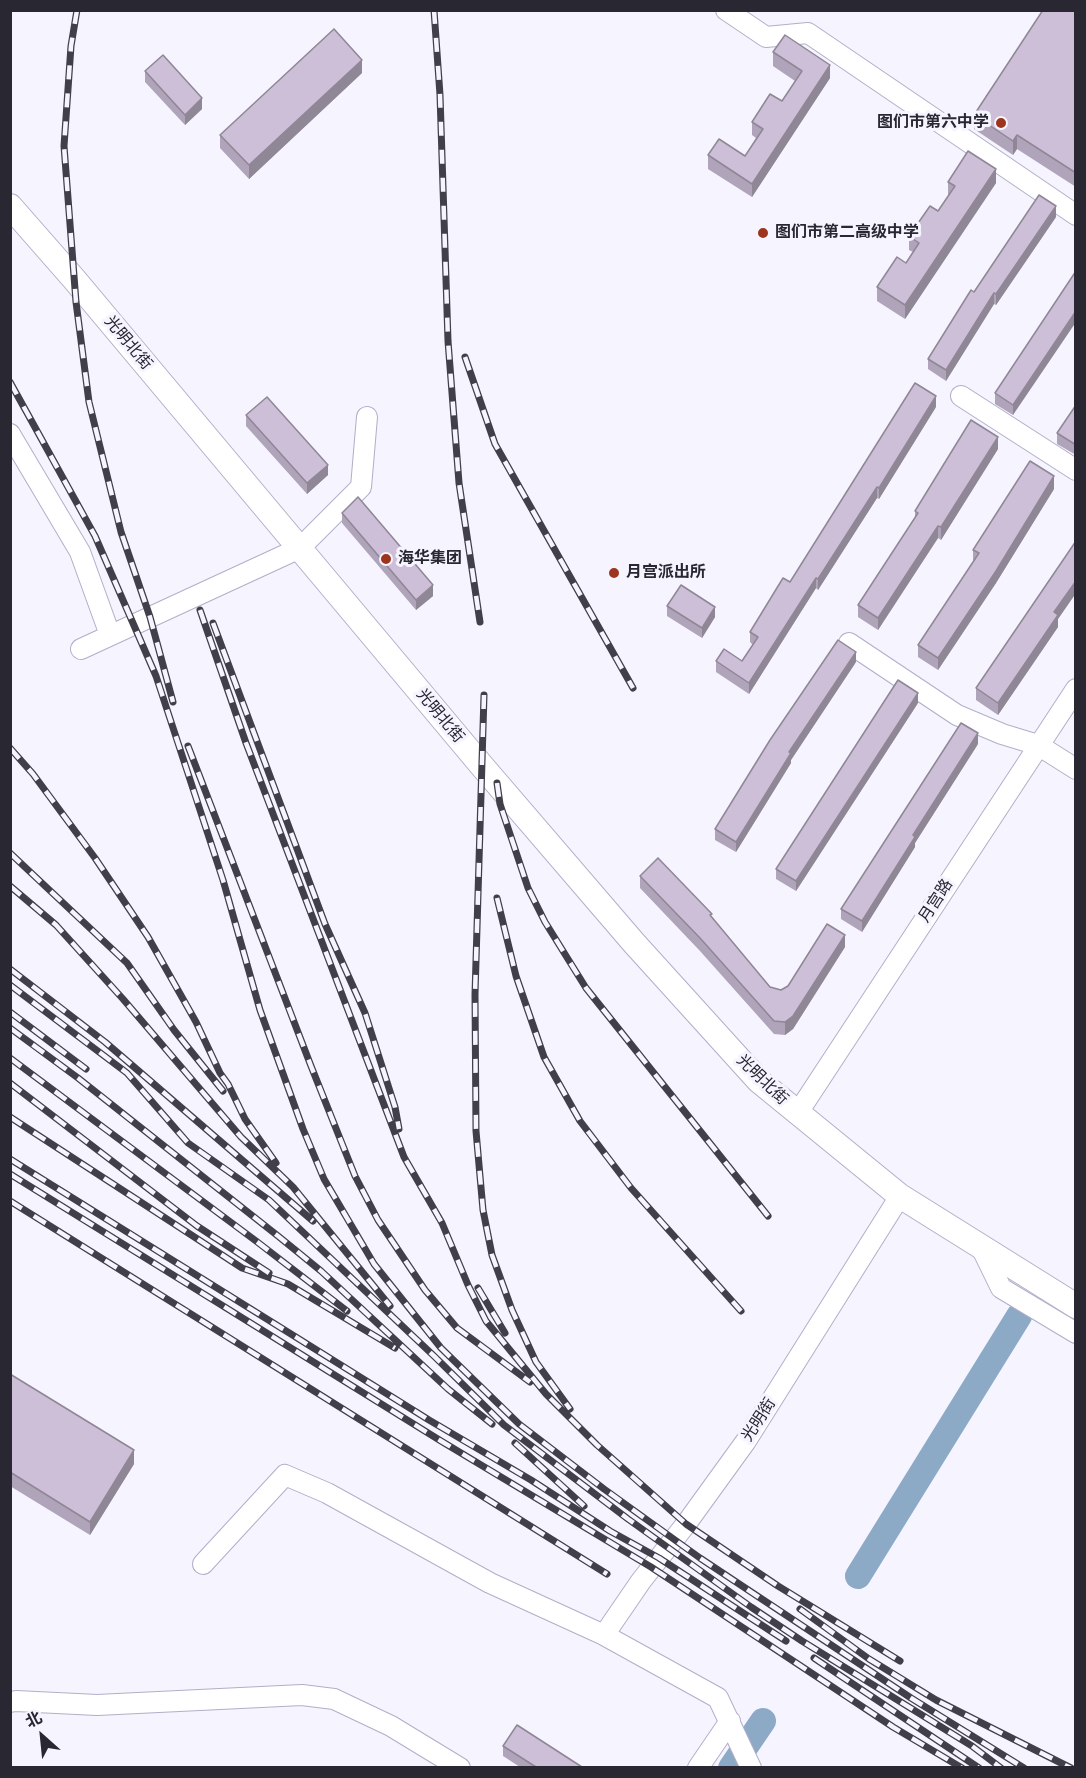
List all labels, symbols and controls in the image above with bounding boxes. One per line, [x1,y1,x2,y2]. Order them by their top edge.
place label: 图们市第六中学 [877,113,989,133]
marker: 图们市第六中学 [994,116,1008,130]
place label: 图们市第二高级中学 [775,223,919,243]
marker: 图们市第二高级中学 [756,226,770,240]
street label: 光明北街 [100,312,156,374]
place label: 海华集团 [398,549,462,569]
marker: 海华集团 [379,552,393,566]
place label: 月宫派出所 [626,563,706,583]
marker: 月宫派出所 [607,566,621,580]
street label: 光明北街 [412,685,468,747]
street label: 月宫路 [915,876,957,926]
street label: 光明北街 [732,1051,792,1109]
street label: 光明街 [738,1395,780,1445]
north arrow [12,1706,72,1766]
text: 北 [22,1707,45,1732]

